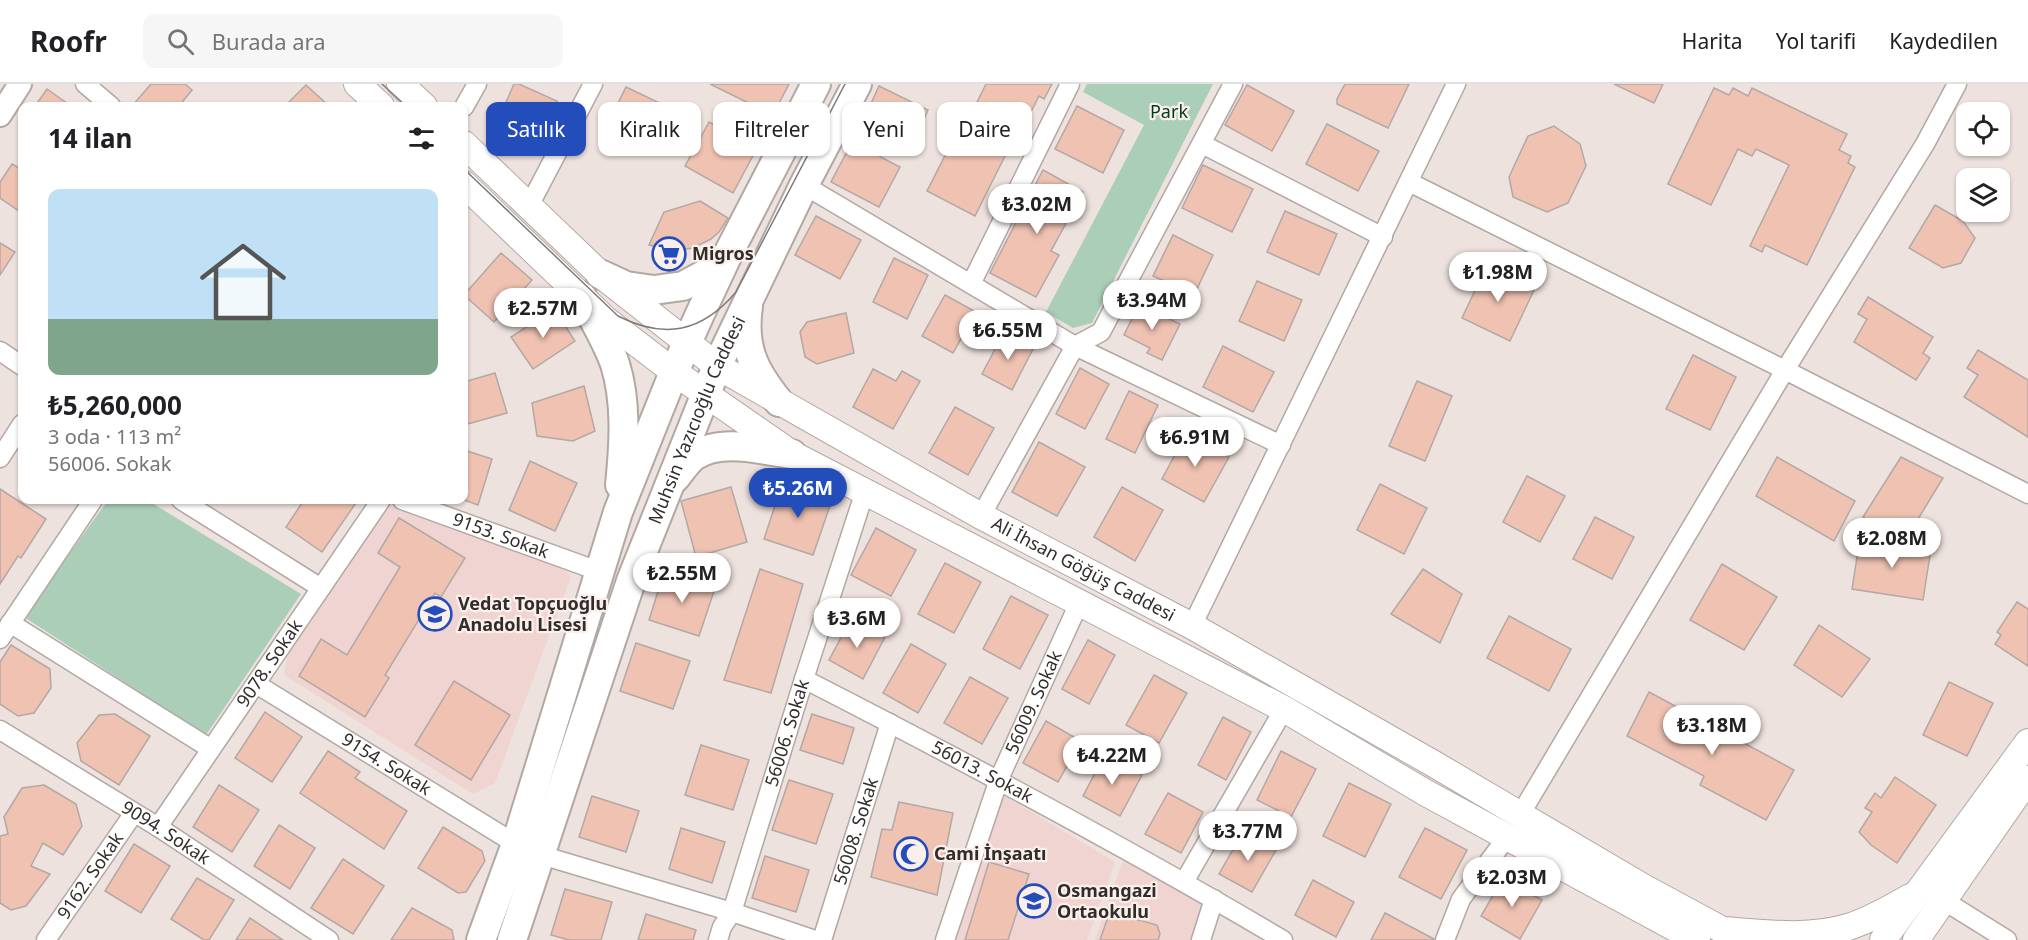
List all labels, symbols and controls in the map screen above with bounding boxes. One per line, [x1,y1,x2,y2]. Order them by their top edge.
search box [143,14,563,68]
text: Roofr [30,22,107,60]
icon: search [164,25,197,58]
text: Burada ara [212,26,326,56]
text: Harita [1682,27,1743,55]
text: Yol tarifi [1776,27,1856,55]
text: Kaydedilen [1889,27,1998,55]
park label: Park [1150,99,1188,123]
chip: Satılık [486,102,586,156]
chip: Kiralık [598,102,701,156]
chip: Filtreler [713,102,830,156]
chip: Yeni [842,102,925,156]
chip: Daire [937,102,1032,156]
map controls [1956,102,2010,222]
button: locate [1956,102,2010,156]
text: 14 ilan [48,120,133,156]
icon: filters [405,122,438,155]
button: layers [1956,168,2010,222]
pin: ₺3.02M [988,184,1086,235]
text: ₺3.02M [1002,190,1072,217]
icon: home [189,228,297,336]
supermarket icon: Migros [651,236,687,272]
place label: Migros [692,241,754,265]
pin: ₺1.98M [1449,252,1547,303]
text: ₺1.98M [1463,258,1533,285]
pin: ₺3.94M [1103,280,1201,331]
text: ₺3.94M [1117,286,1187,313]
pin: ₺2.57M [494,288,592,339]
text: ₺2.57M [508,294,578,321]
pin: ₺6.55M [959,310,1057,361]
street label: Muhsin Yazıcıoğlu Caddesi [642,312,750,527]
text: ₺6.55M [973,316,1043,343]
text: ₺5,260,000 [48,387,182,423]
pin: ₺6.91M [1146,417,1244,468]
text: 3 oda · 113 m² [48,423,181,450]
text: ₺6.91M [1160,423,1230,450]
text: 56006. Sokak [48,450,171,477]
pin: ₺5.26M [749,468,847,519]
text: ₺5.26M [763,474,833,501]
street label: 9153. Sokak [450,506,553,563]
street label: Ali İhsan Göğüş Caddesi [988,511,1180,626]
pin: ₺2.08M [1843,518,1941,569]
text: ₺2.08M [1857,524,1927,551]
pin: ₺2.55M [633,553,731,604]
text: ₺2.55M [647,559,717,586]
place label: Vedat Topçuoğlu Anadolu Lisesi [458,591,607,636]
school or university icon: Vedat Topçuoğlu Anadolu Lisesi [417,596,453,632]
pin: ₺3.6M [815,598,899,649]
text: ₺3.6M [828,604,886,631]
street label: 9078. Sokak [230,614,307,711]
street label: 56009. Sokak [999,646,1067,758]
street label: 56006. Sokak [758,676,814,789]
pin: ₺3.18M [1663,705,1761,756]
text: ₺3.18M [1677,711,1747,738]
street label: 9154. Sokak [338,727,436,800]
street label: 56013. Sokak [928,734,1038,808]
pin: ₺4.22M [1063,735,1161,786]
text: ₺4.22M [1077,741,1147,768]
street label: 56008. Sokak [827,774,883,888]
street label: 9094. Sokak [117,795,216,869]
pin: ₺3.77M [1199,811,1297,862]
text: ₺3.77M [1213,817,1283,844]
street label: 9162. Sokak [51,827,128,924]
mosque icon: Cami İnşaatı [893,836,929,872]
place label: Cami İnşaatı [934,841,1046,865]
pin: ₺2.03M [1463,857,1561,908]
text: ₺2.03M [1477,863,1547,890]
place label: Osmangazi Ortaokulu [1057,878,1157,923]
school or university icon: Osmangazi Ortaokulu [1016,883,1052,919]

